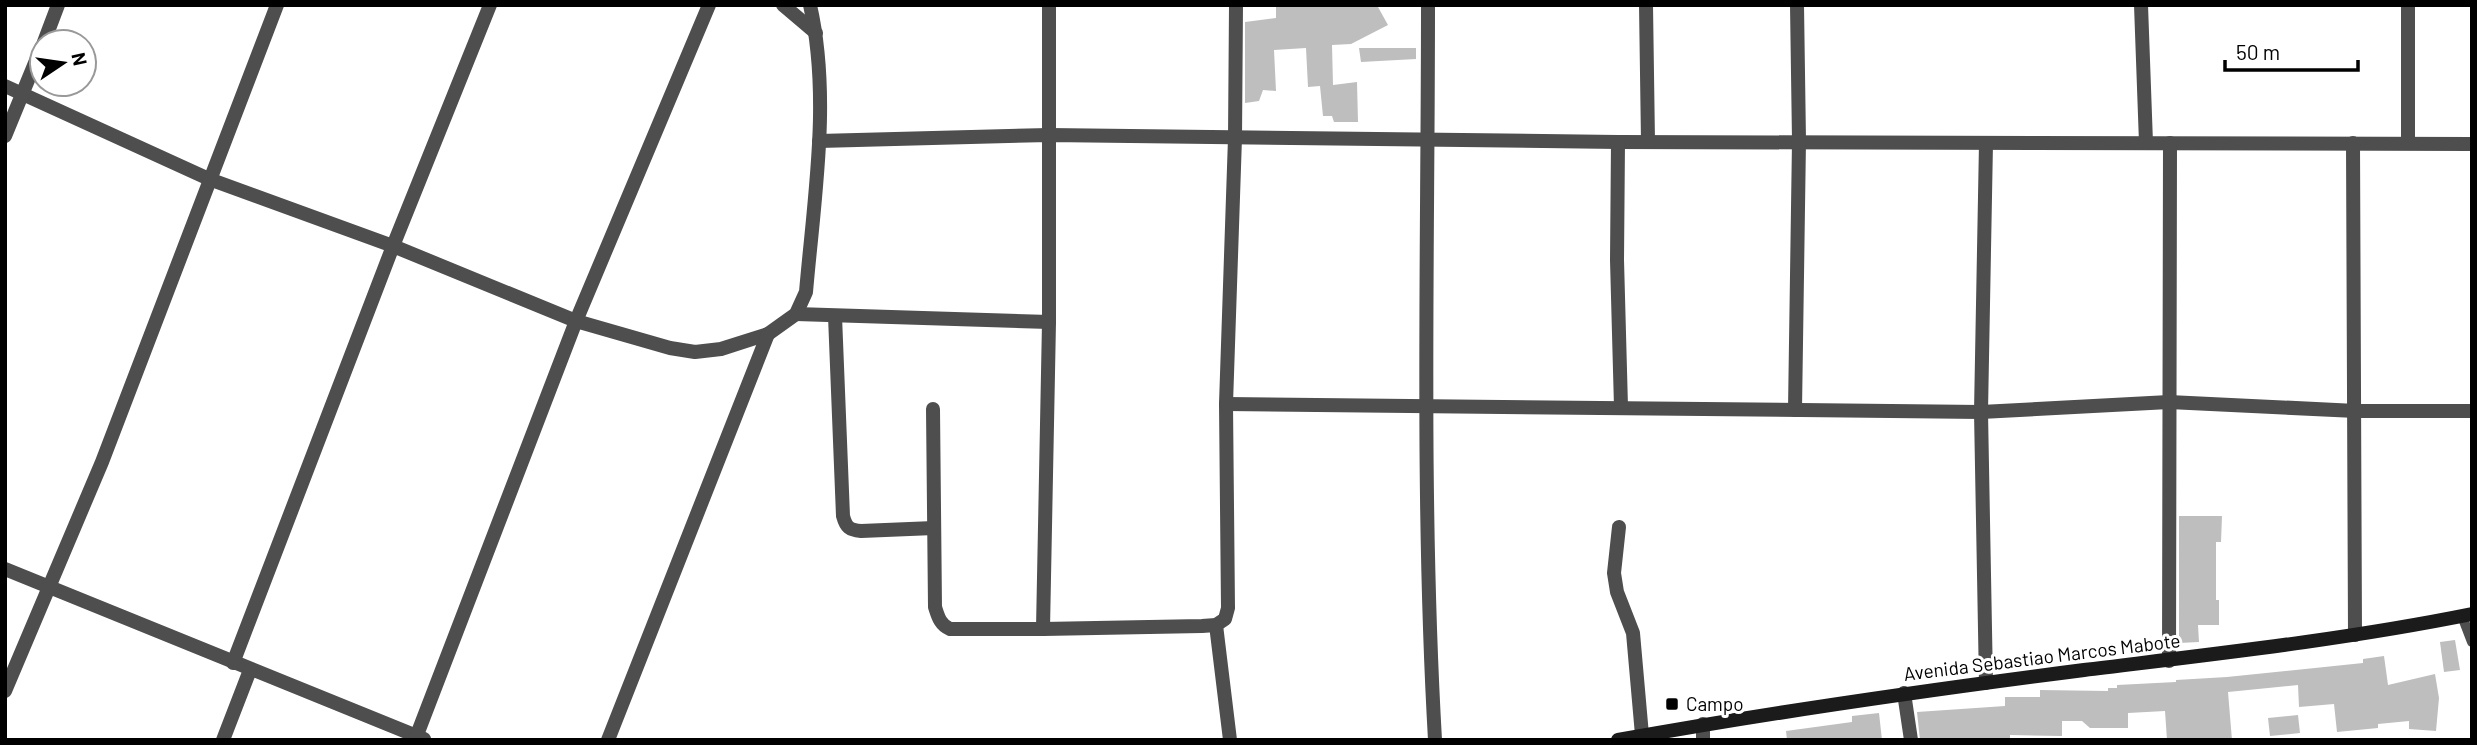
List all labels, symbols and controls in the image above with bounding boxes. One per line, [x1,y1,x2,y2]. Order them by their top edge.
north arrow [28,28,98,98]
scale bar [2225,28,2358,72]
text: 50 m [2236,39,2280,64]
text: N [67,50,93,68]
street label: Avenida Sebastiao Marcos Mabote [1902,628,2182,685]
place label: Campo [1686,692,1744,715]
marker: Campo [1664,696,1680,712]

